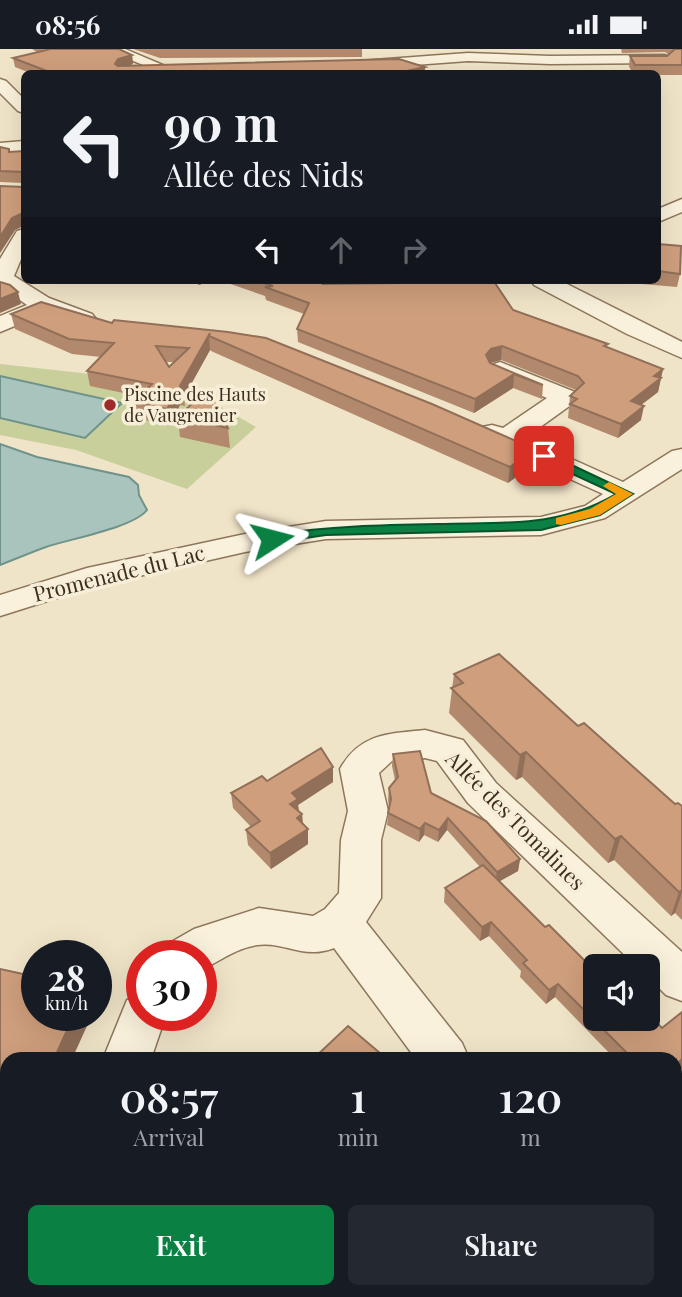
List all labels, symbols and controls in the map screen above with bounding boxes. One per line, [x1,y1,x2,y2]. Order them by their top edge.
text: 08:56 [35,7,100,42]
text: 90 m [164,89,278,154]
icon: left [49,98,140,189]
text: Allée des Nids [164,152,364,195]
icon: left [249,231,287,269]
icon: ahead [322,231,360,269]
icon: right [395,231,433,269]
place label: Piscine des Hauts de Vaugrenier [124,382,266,427]
marker: Piscine des Hauts de Vaugrenier [102,397,118,413]
pin [514,426,574,486]
icon: arrive [525,437,563,475]
position arrow [235,502,309,576]
street label: Promenade du Lac [30,537,207,607]
street label: Allée des Tomalines [440,743,592,895]
speed limit sign: 30 [126,940,217,1031]
text: 28 [48,953,85,1000]
map controls [583,954,660,1031]
button: sound [583,954,660,1031]
text: km/h [45,991,88,1015]
text: 08:57 [120,1068,218,1124]
text: 1 [350,1068,366,1124]
text: 120 [498,1068,562,1124]
text: Arrival [134,1121,204,1152]
text: min [338,1121,379,1152]
text: m [520,1121,541,1152]
button: Exit [28,1205,334,1285]
button: Share [348,1205,654,1285]

